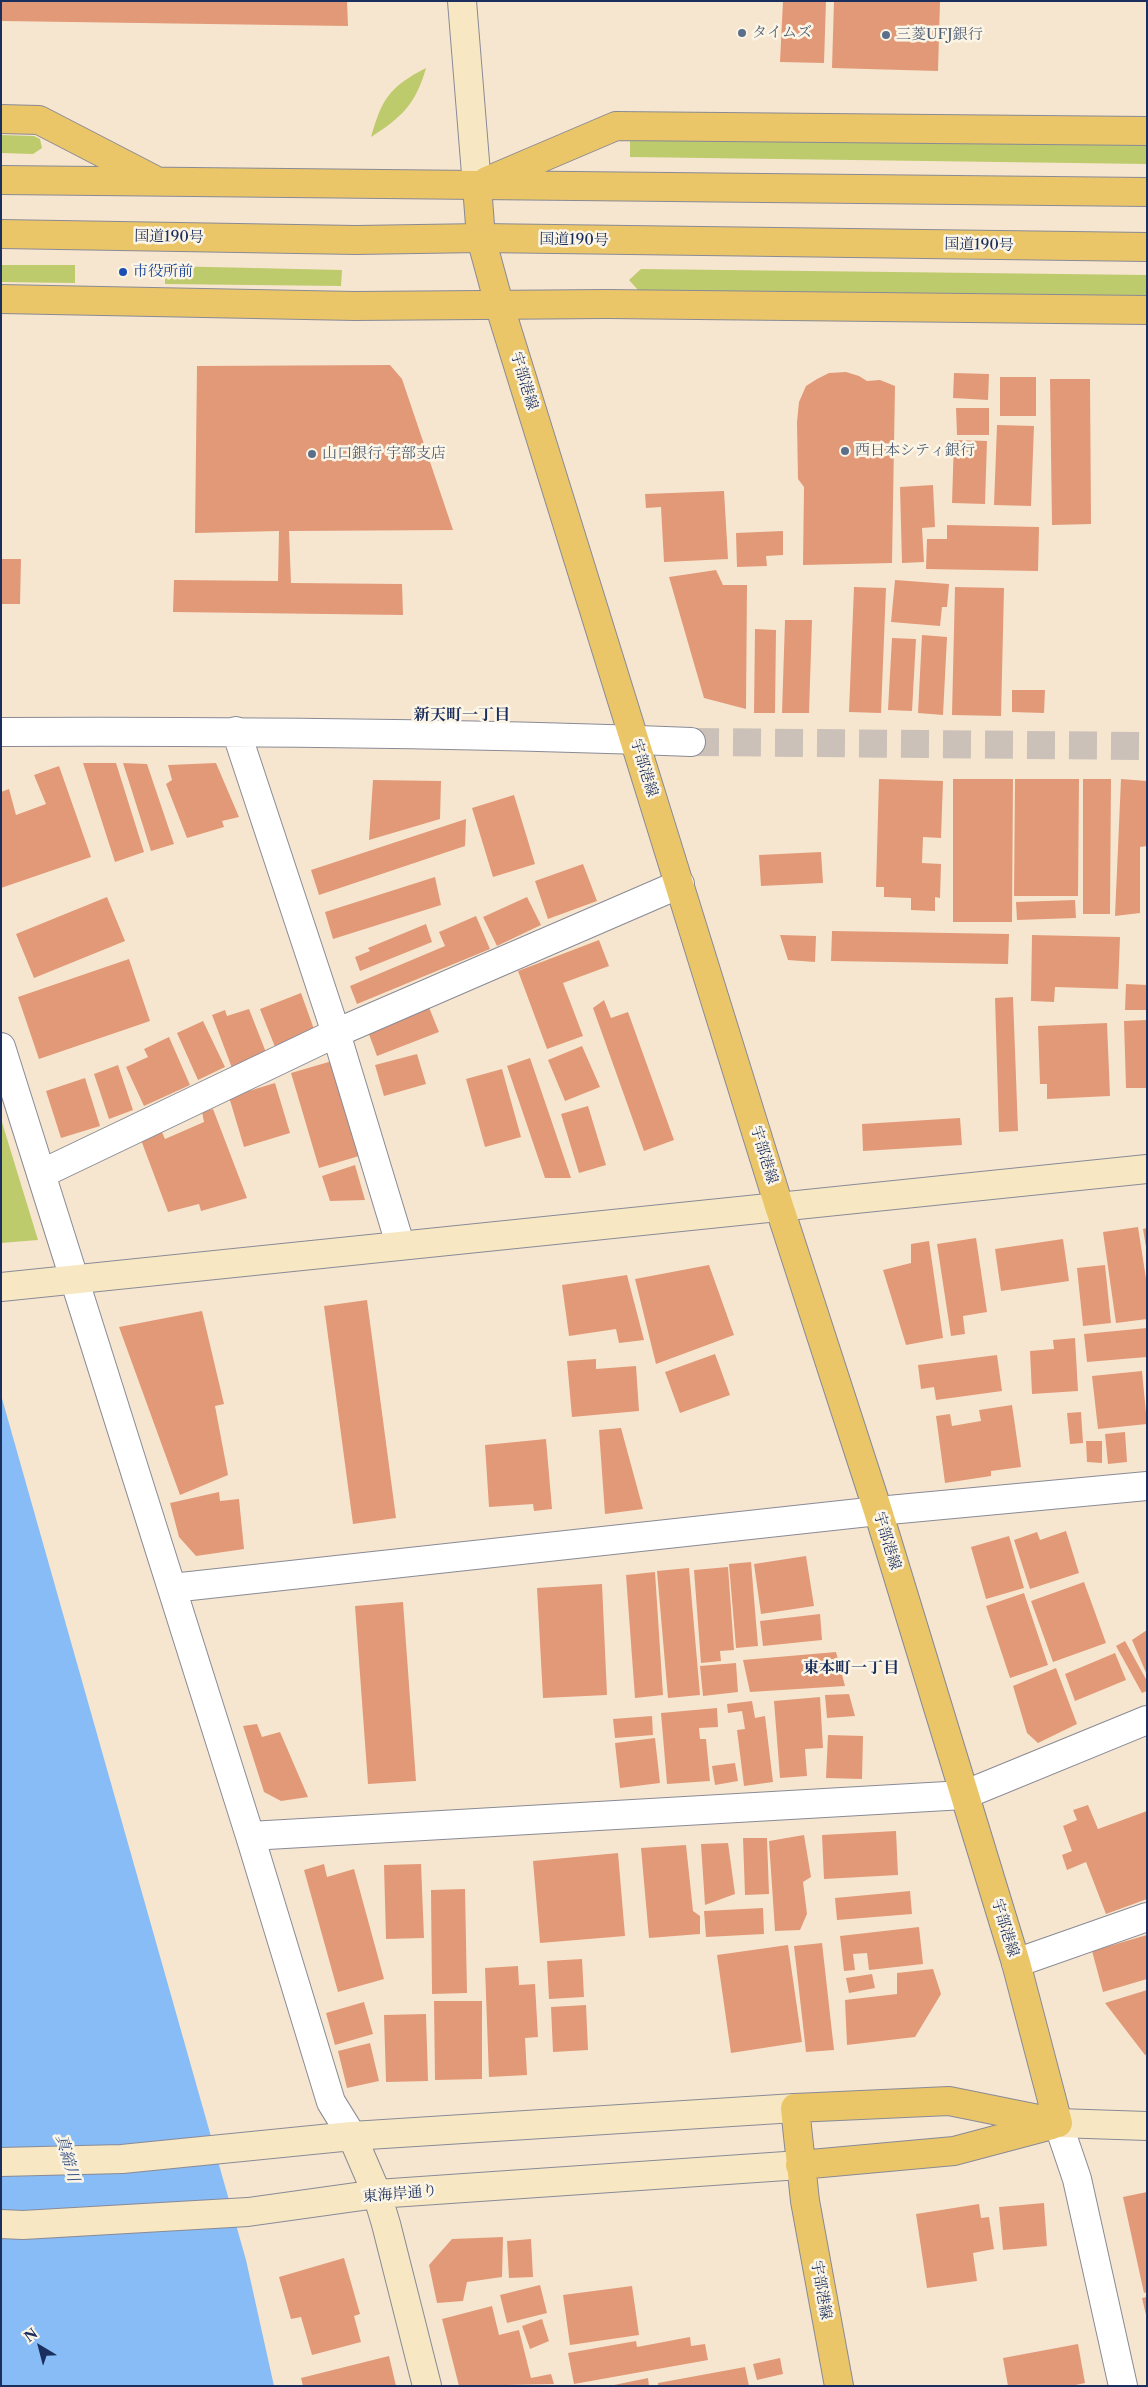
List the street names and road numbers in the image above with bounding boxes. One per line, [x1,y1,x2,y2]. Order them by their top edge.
street label: 国道190号 [134,227,204,247]
street label: 国道190号 [539,230,609,250]
street label: 国道190号 [944,235,1014,255]
street label: 宇部港線 [507,350,541,412]
street label: 宇部港線 [627,737,661,799]
street label: 宇部港線 [747,1124,781,1186]
street label: 宇部港線 [870,1510,904,1572]
street label: 宇部港線 [988,1897,1022,1959]
street label: 東海岸通り [362,2182,438,2206]
street label: 宇部港線 [807,2259,835,2321]

